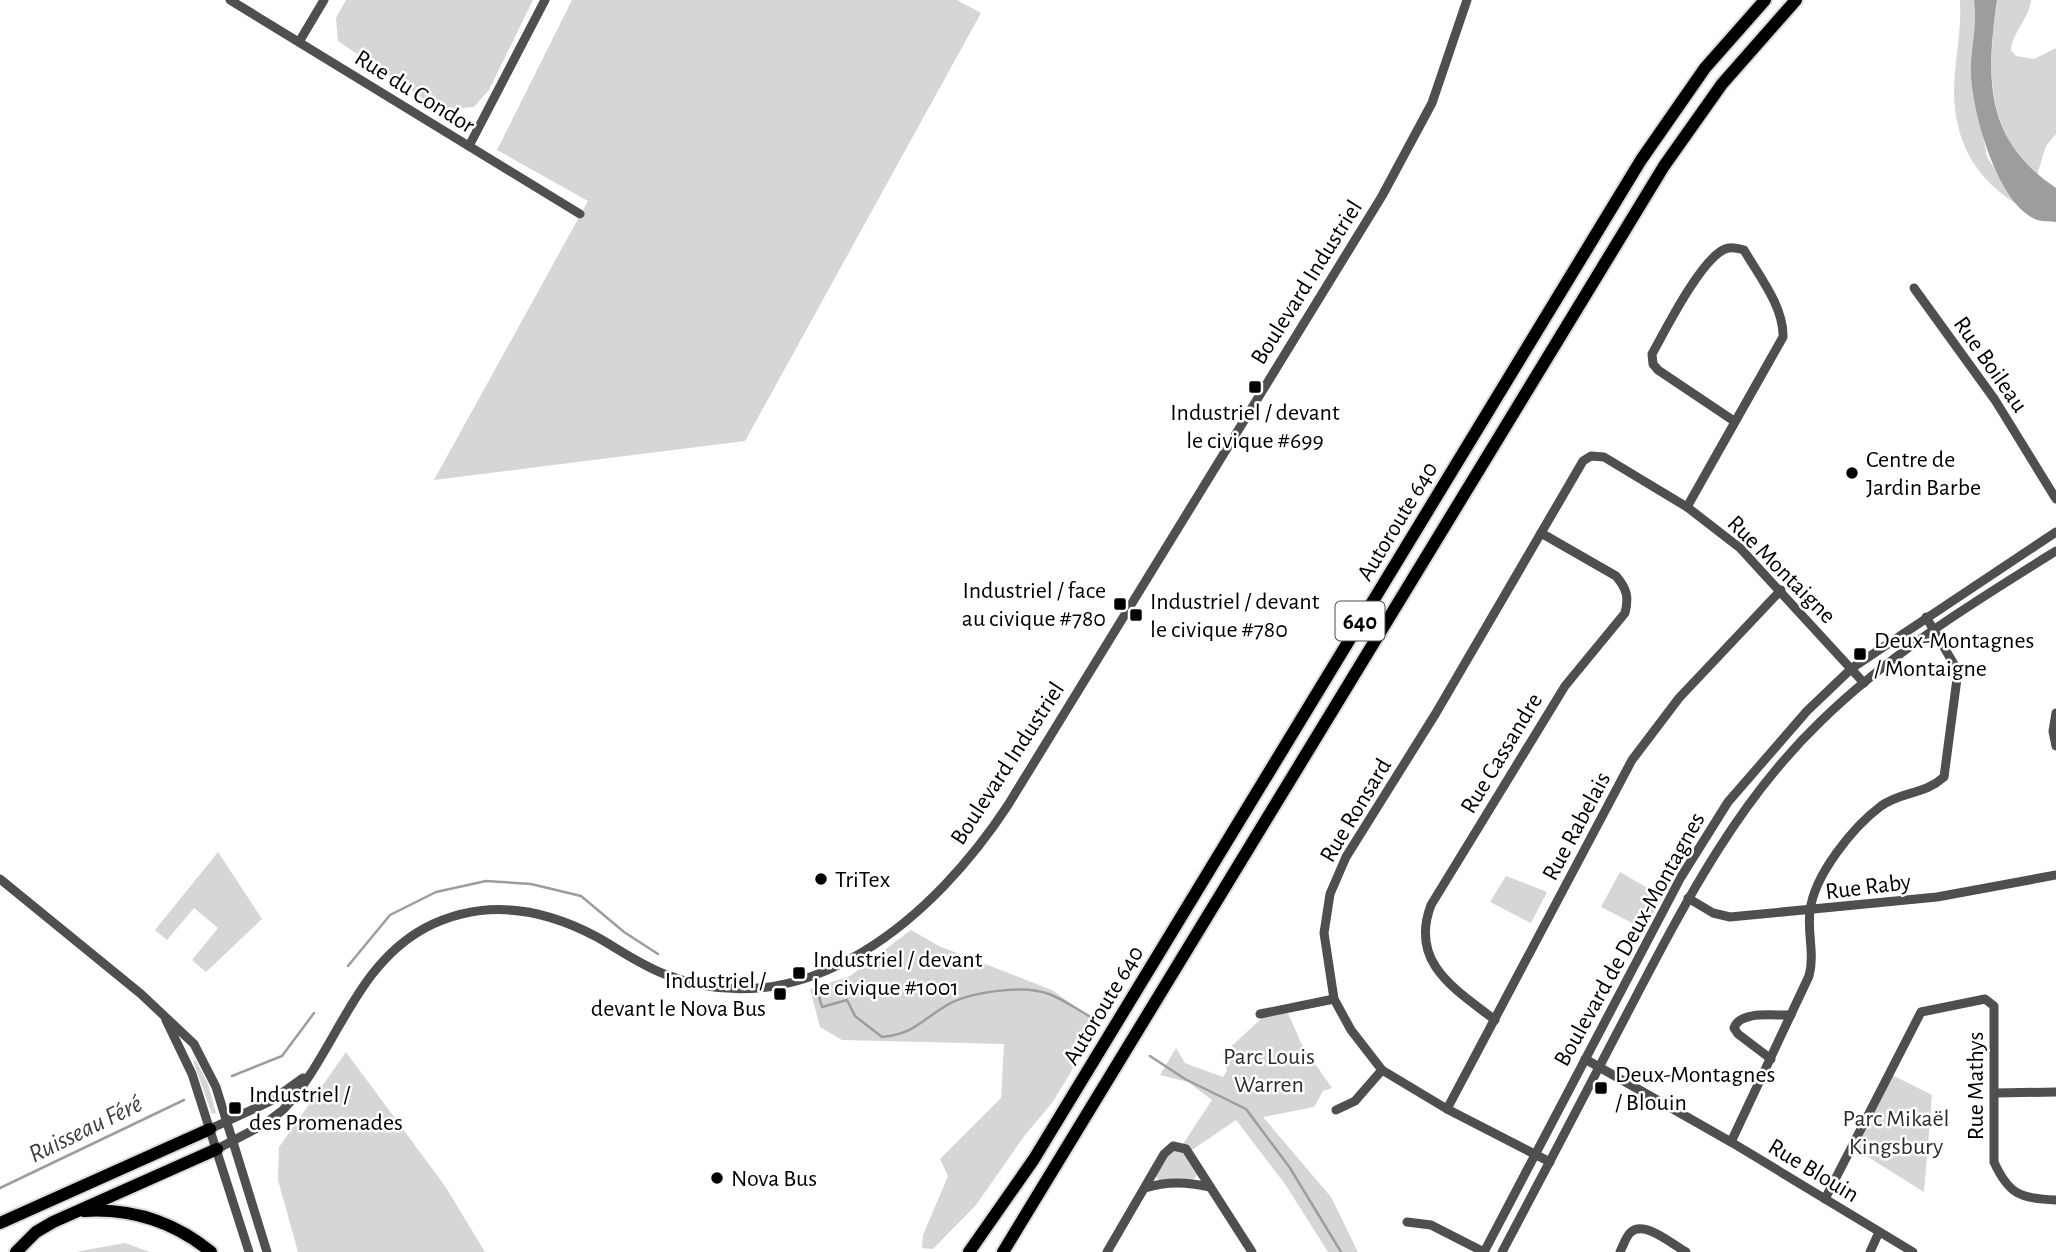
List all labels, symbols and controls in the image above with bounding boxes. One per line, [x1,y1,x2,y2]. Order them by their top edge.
street label: Rue du Condor [350,46,479,138]
street label: Boulevard Industriel [1247,196,1367,369]
street label: Rue Boileau [1949,312,2032,417]
marker: Industriel / devant le civique #699 [1247,379,1263,395]
place label: Industriel / devant le civique #699 [1170,401,1340,453]
place label: Centre de Jardin Barbe [1866,448,1981,500]
street label: Autoroute 640 [1353,458,1443,585]
marker: Centre de Jardin Barbe [1844,465,1860,481]
street label: Rue Montaigne [1723,511,1840,628]
place label: Industriel / face au civique #780 [962,579,1106,631]
place label: Industriel / devant le civique #780 [1150,590,1320,642]
marker: Industriel / face au civique #780 [1112,596,1128,612]
road number: 640 [1336,601,1384,640]
marker: Industriel / devant le civique #780 [1128,607,1144,623]
place label: Deux-Montagnes / Montaigne [1874,629,2034,681]
marker: Deux-Montagnes / Montaigne [1852,646,1868,662]
street label: Boulevard Industriel [946,678,1069,849]
street label: Rue Cassandre [1457,689,1547,818]
street label: Rue Ronsard [1316,754,1396,867]
street label: Rue Rabelais [1538,768,1615,885]
street label: Boulevard de Deux-Montagnes [1550,809,1710,1070]
place label: TriTex [835,868,891,892]
street label: Rue Raby [1824,870,1912,904]
marker: TriTex [813,871,829,887]
street label: Autoroute 640 [1059,942,1149,1069]
place label: Industriel / devant le civique #1001 [813,948,983,1000]
marker: Industriel / devant le civique #1001 [791,965,807,981]
place label: Industriel / devant le Nova Bus [591,969,766,1021]
marker: Industriel / devant le Nova Bus [772,986,788,1002]
street label: Rue Mathys [1964,1032,1988,1140]
park label: Parc Louis Warren [1223,1045,1315,1097]
place label: Deux-Montagnes / Blouin [1615,1063,1775,1115]
marker: Deux-Montagnes / Blouin [1593,1080,1609,1096]
place label: Industriel / des Promenades [249,1083,403,1135]
water label: Ruisseau Féré [25,1090,147,1168]
marker: Industriel / des Promenades [227,1100,243,1116]
park label: Parc Mikaël Kingsbury [1843,1107,1949,1159]
street label: Rue Blouin [1764,1135,1863,1207]
place label: Nova Bus [731,1167,817,1191]
marker: Nova Bus [709,1170,725,1186]

